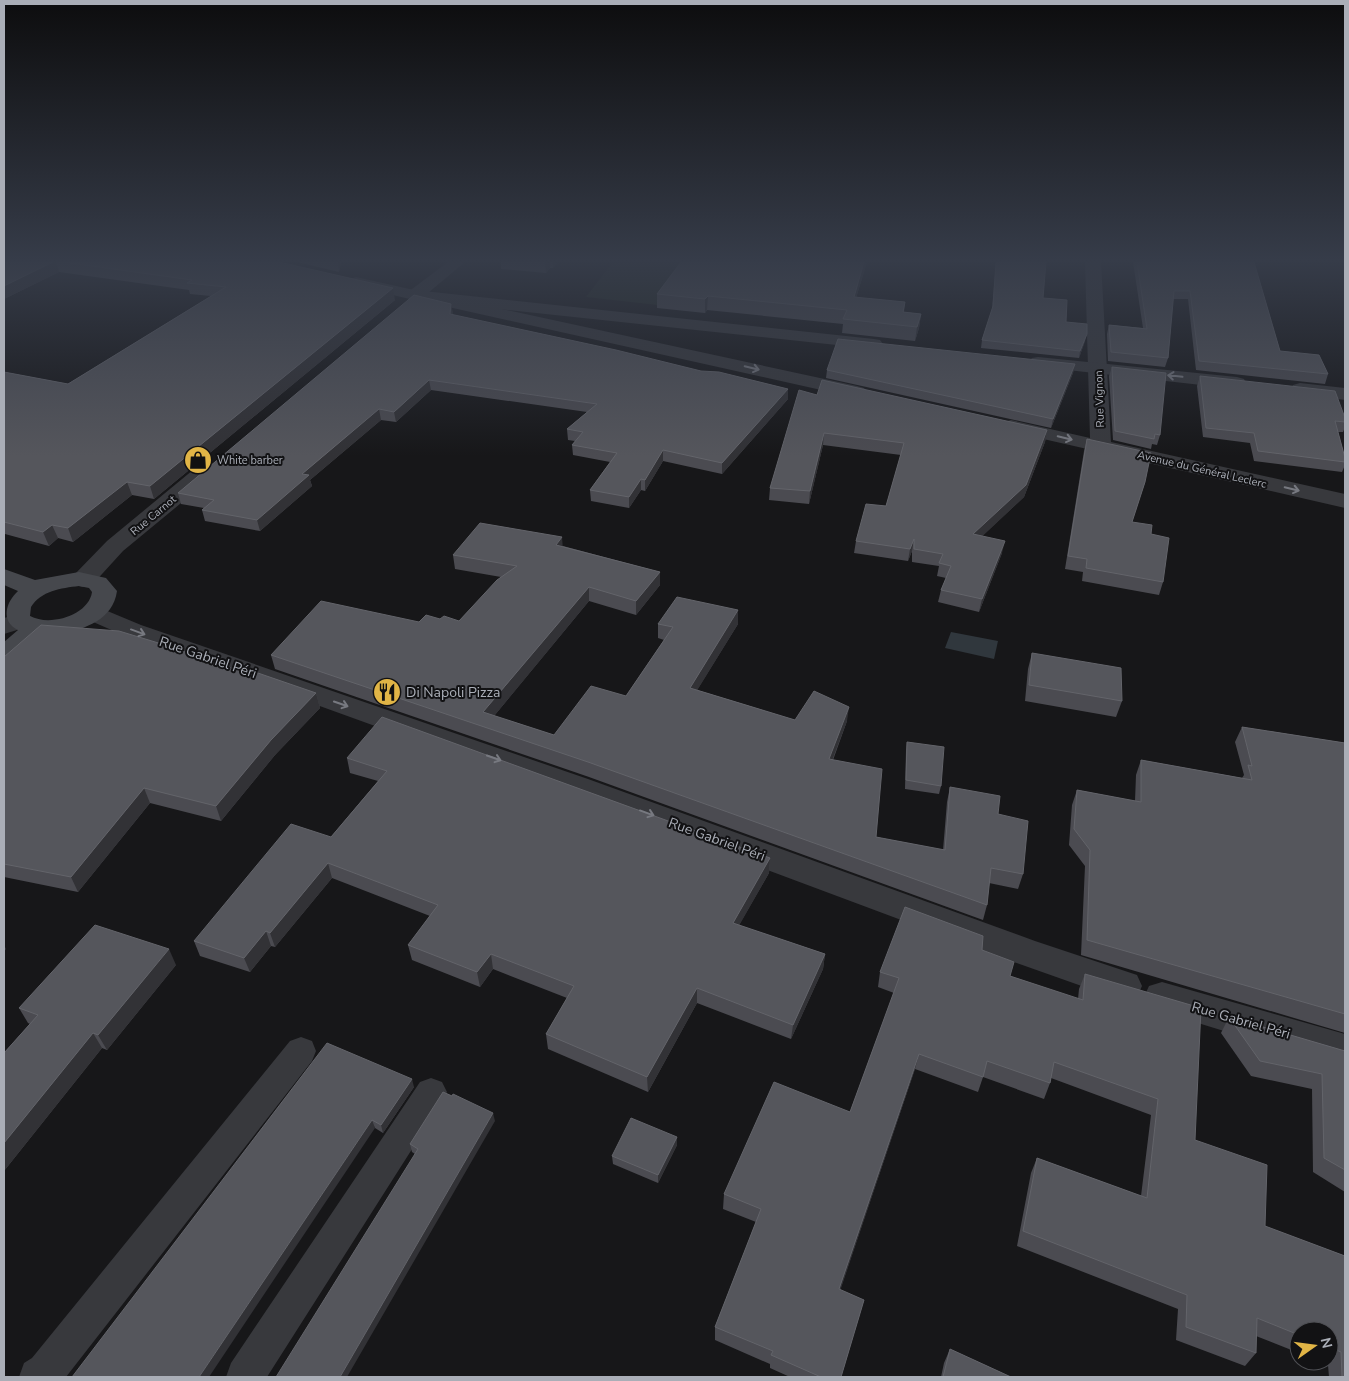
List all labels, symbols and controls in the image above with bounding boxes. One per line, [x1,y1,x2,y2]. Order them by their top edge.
one-way arrow [744,364,760,373]
street label: Rue Vignon [1091,370,1108,428]
one-way arrow [1167,371,1183,381]
one-way arrow [1056,434,1072,443]
shop icon: White barber [183,445,213,475]
street label: Avenue du Général Leclerc [1136,447,1268,492]
place label: White barber [217,453,283,468]
one-way arrow [1283,485,1299,494]
street label: Rue Carnot [127,492,179,539]
one-way arrow [130,628,145,637]
street label: Rue Gabriel Péri [157,632,259,683]
restaurant icon: Di Napoli Pizza [372,677,402,707]
place label: Di Napoli Pizza [406,683,500,702]
one-way arrow [332,700,348,709]
one-way arrow [486,754,501,763]
one-way arrow [639,809,654,818]
street label: Rue Gabriel Péri [666,813,768,866]
street label: Rue Gabriel Péri [1189,997,1292,1044]
north arrow [1289,1321,1339,1371]
text: N [1316,1336,1337,1350]

